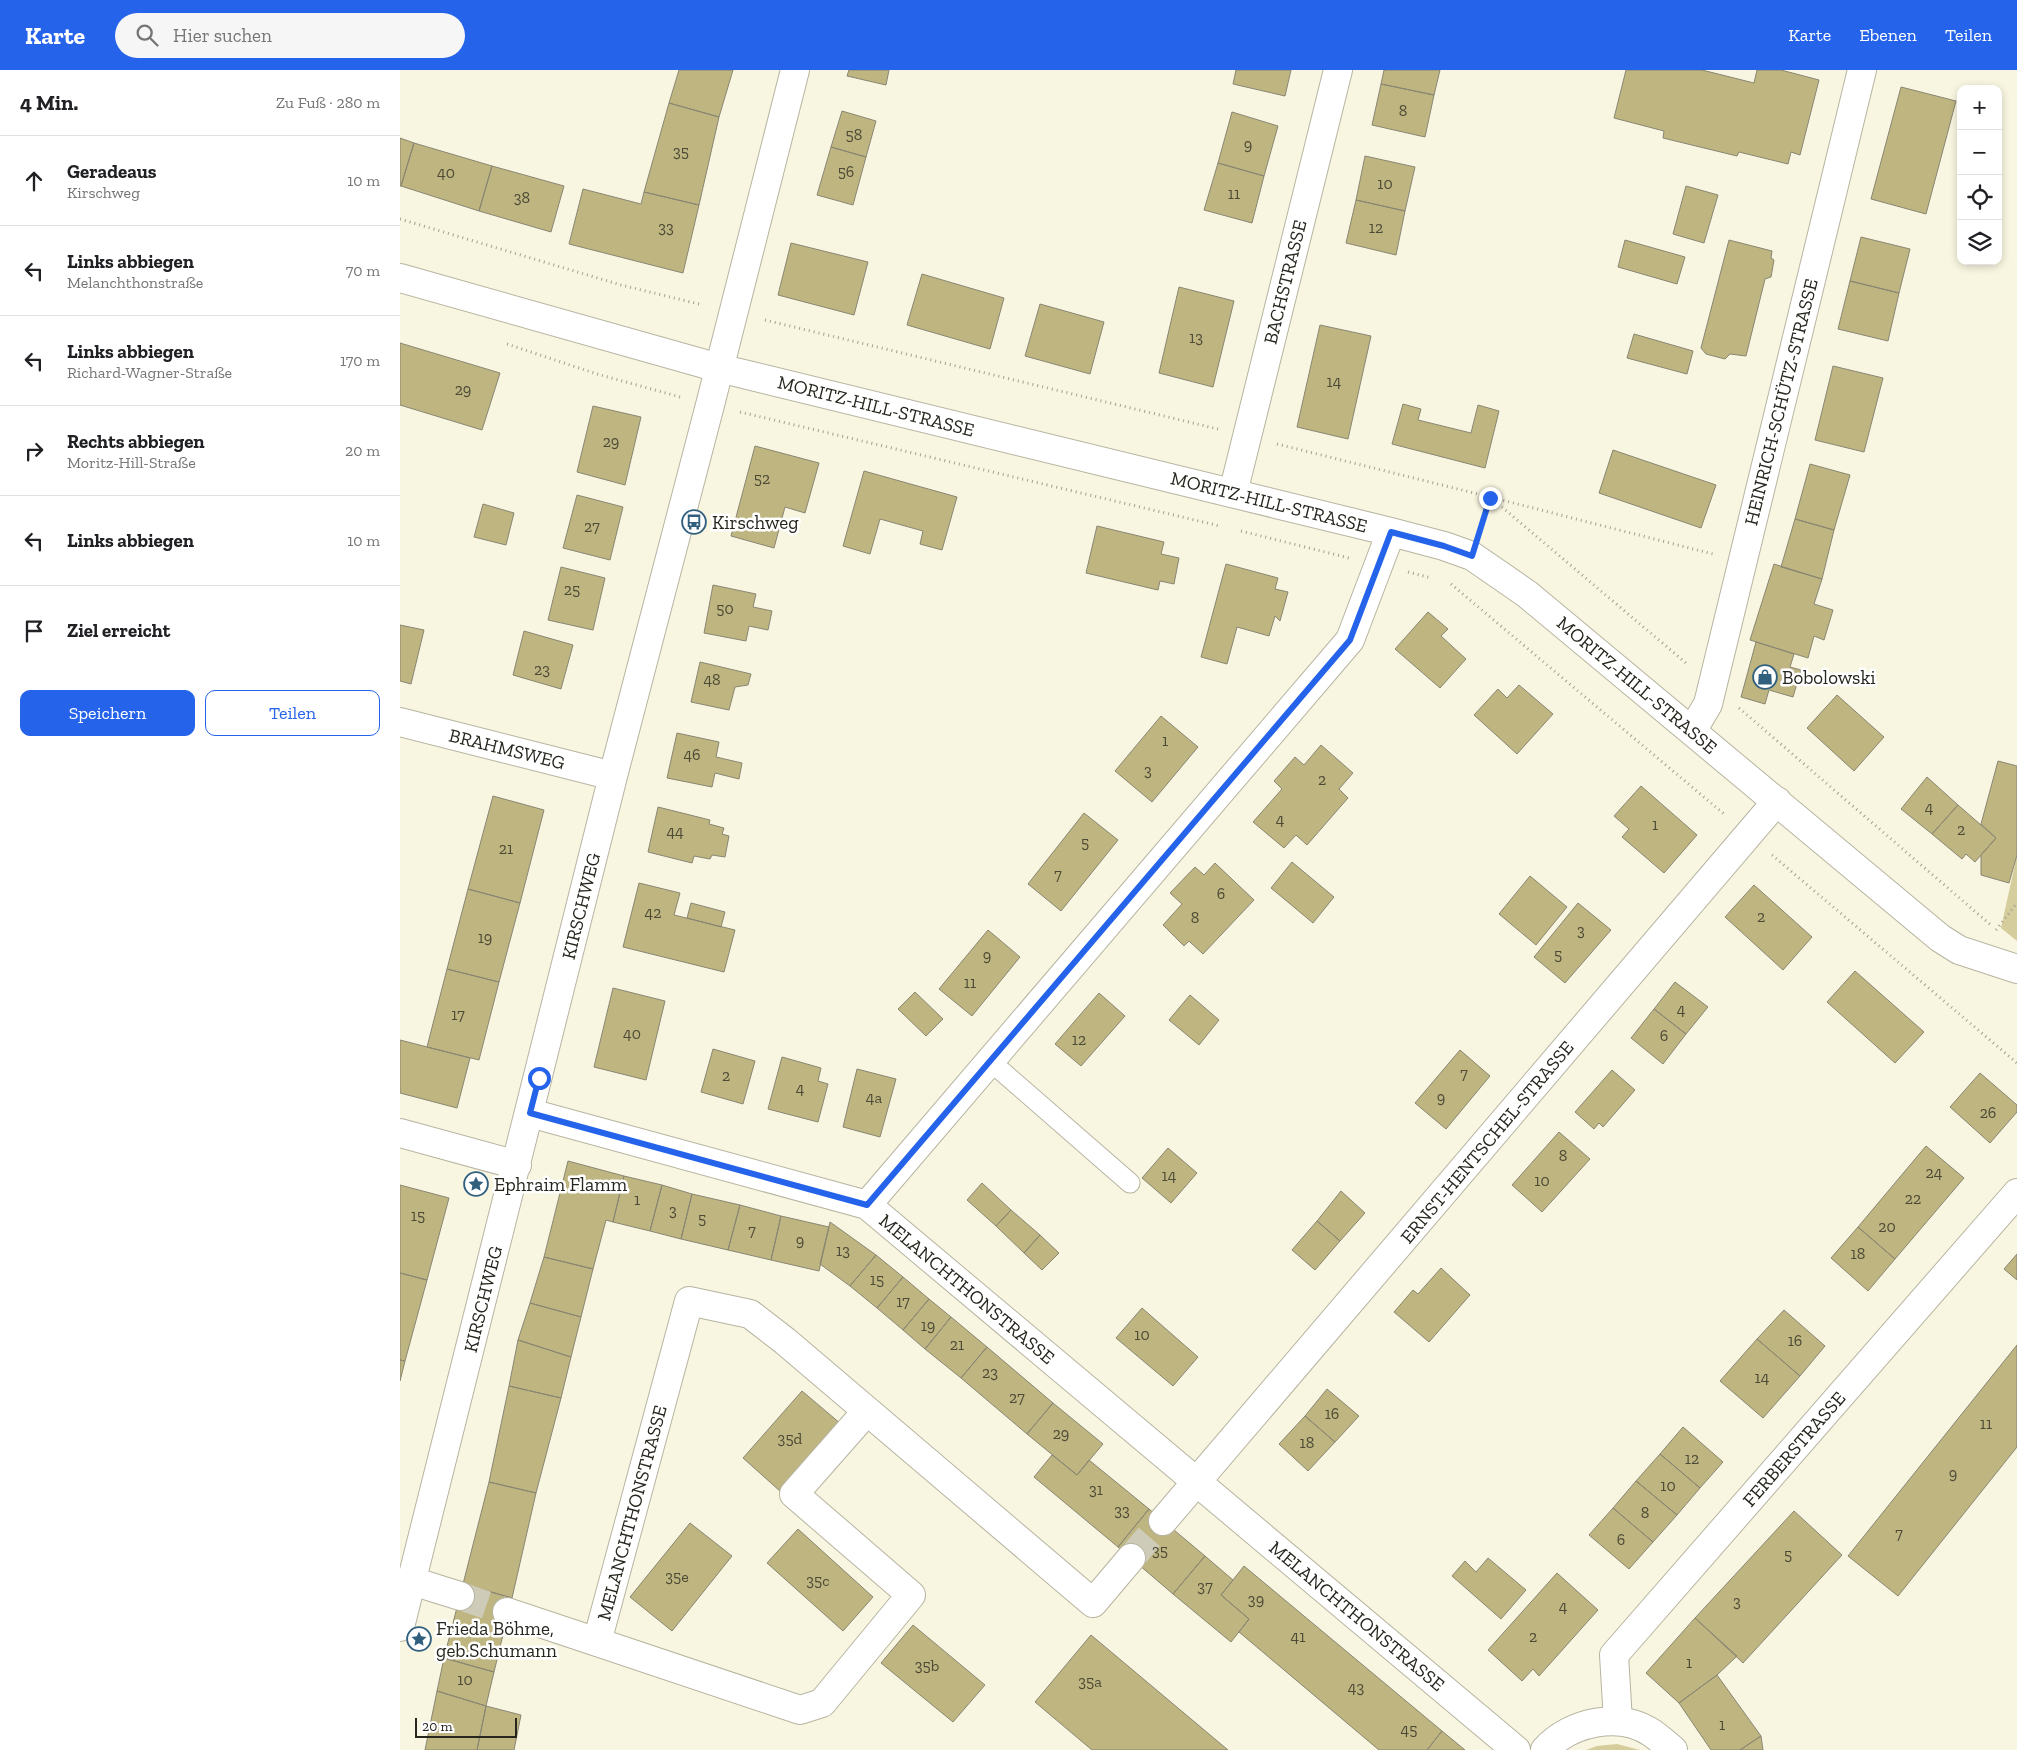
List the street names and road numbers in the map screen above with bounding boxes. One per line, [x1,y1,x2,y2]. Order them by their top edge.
street label: BACHSTRASSE [1258,218,1312,346]
street label: HEINRICH-SCHÜTZ-STRASSE [1739,276,1823,528]
street label: MORITZ-HILL-STRASSE [775,370,977,442]
street label: MORITZ-HILL-STRASSE [1168,466,1370,538]
street label: MORITZ-HILL-STRASSE [1552,611,1722,759]
street label: BRAHMSWEG [447,723,567,775]
street label: KIRSCHWEG [557,850,605,962]
street label: ERNST-HENTSCHEL-STRASSE [1396,1036,1578,1248]
street label: MELANCHTHONSTRASSE [875,1209,1059,1369]
street label: KIRSCHWEG [459,1243,507,1355]
street label: FERBERSTRASSE [1738,1387,1850,1511]
street label: MELANCHTHONSTRASSE [592,1403,672,1623]
street label: MELANCHTHONSTRASSE [1265,1536,1449,1696]

